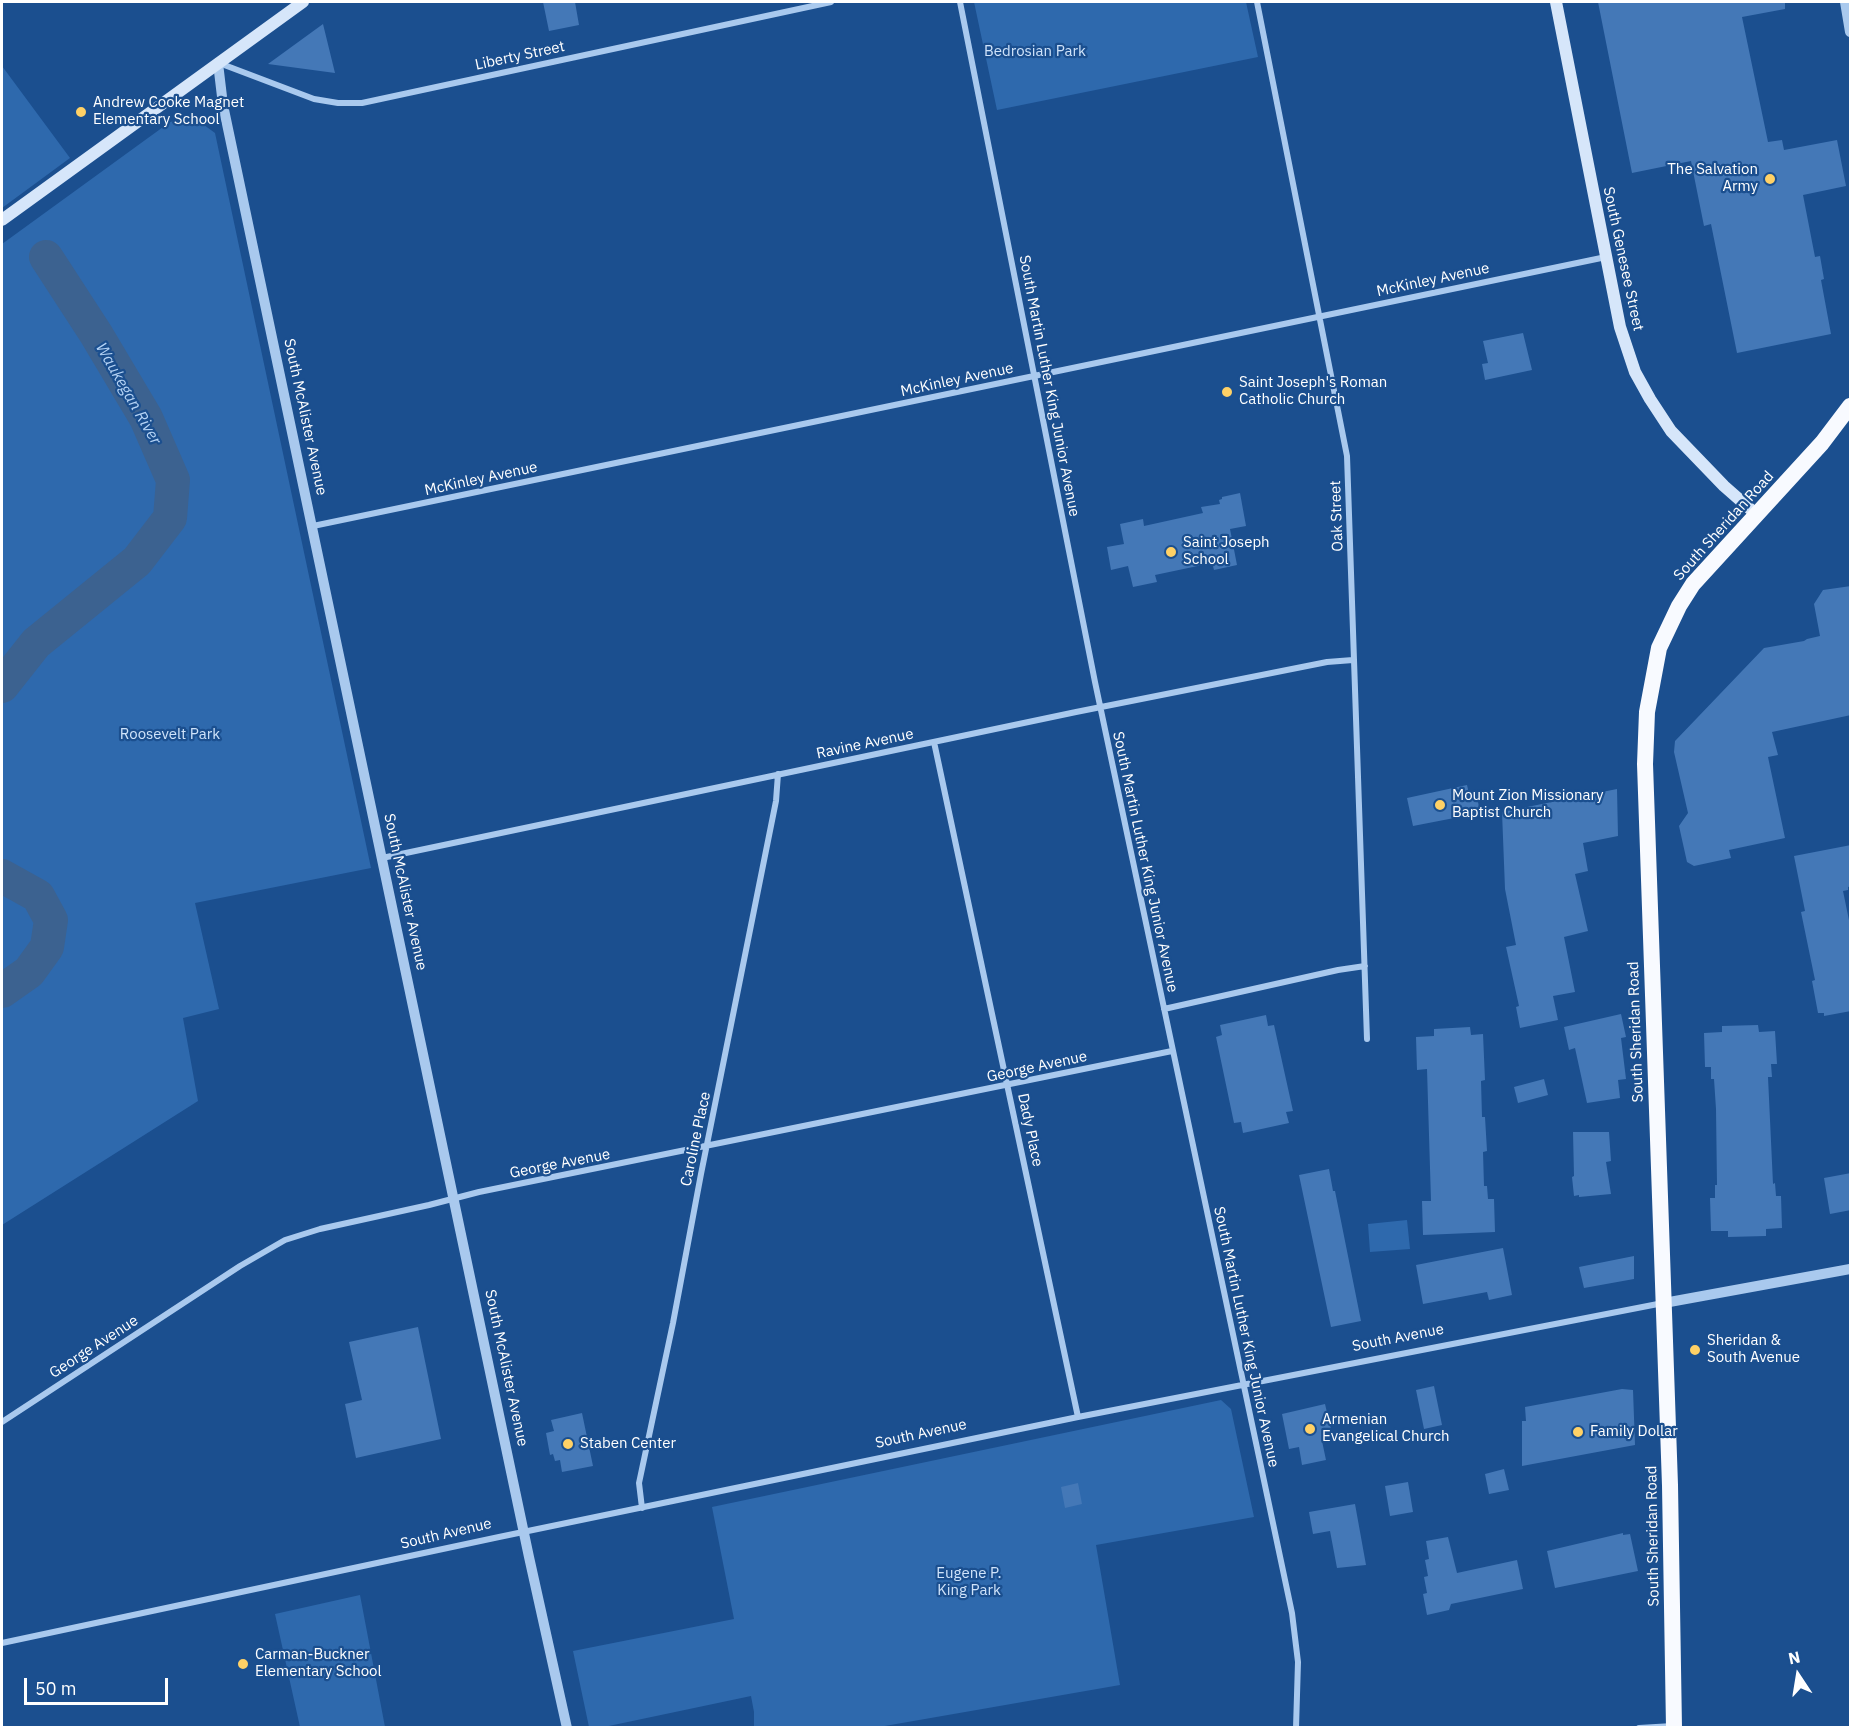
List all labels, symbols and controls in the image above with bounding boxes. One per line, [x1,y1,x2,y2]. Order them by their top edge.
street label: Liberty Street [474,38,566,74]
park label: Bedrosian Park [984,43,1086,61]
place label: Andrew Cooke Magnet Elementary School [93,94,244,129]
marker: Andrew Cooke Magnet Elementary School [74,105,88,119]
place label: The Salvation Army [1667,161,1758,196]
marker: The Salvation Army [1763,172,1777,186]
street label: South Genesee Street [1599,185,1647,333]
street label: South Martin Luther King Junior Avenue [1015,254,1083,518]
street label: McKinley Avenue [1375,259,1491,301]
street label: South McAlister Avenue [280,337,330,497]
water label: Waukegan River [91,340,165,448]
street label: McKinley Avenue [899,359,1015,401]
place label: Saint Joseph's Roman Catholic Church [1239,374,1387,409]
marker: Saint Joseph's Roman Catholic Church [1220,385,1234,399]
street label: McKinley Avenue [423,458,539,500]
street label: South Sheridan Road [1670,468,1778,584]
street label: Oak Street [1327,480,1347,552]
place label: Saint Joseph School [1183,534,1270,569]
marker: Saint Joseph School [1164,545,1178,559]
street label: Ravine Avenue [815,725,915,763]
park label: Roosevelt Park [120,726,220,744]
street label: South Martin Luther King Junior Avenue [1109,730,1181,994]
place label: Mount Zion Missionary Baptist Church [1452,787,1604,822]
marker: Mount Zion Missionary Baptist Church [1433,798,1447,812]
street label: South McAlister Avenue [380,812,430,972]
street label: South Sheridan Road [1625,961,1647,1103]
street label: George Avenue [985,1048,1089,1086]
street label: Caroline Place [677,1090,715,1188]
street label: Dady Place [1013,1092,1047,1168]
street label: George Avenue [508,1145,612,1183]
street label: South Martin Luther King Junior Avenue [1210,1205,1282,1469]
street label: South McAlister Avenue [481,1288,531,1448]
street label: George Avenue [46,1312,142,1382]
street label: South Avenue [1351,1320,1445,1356]
place label: Sheridan & South Avenue [1707,1332,1800,1367]
marker: Sheridan & South Avenue [1688,1343,1702,1357]
place label: Armenian Evangelical Church [1322,1411,1449,1446]
street label: South Avenue [874,1416,968,1452]
marker: Armenian Evangelical Church [1303,1422,1317,1436]
place label: Family Dollar [1590,1423,1678,1441]
marker: Family Dollar [1571,1425,1585,1439]
place label: Staben Center [580,1435,676,1453]
marker: Staben Center [561,1437,575,1451]
street label: South Sheridan Road [1643,1465,1663,1607]
street label: South Avenue [399,1515,493,1553]
park label: Eugene P. King Park [936,1565,1002,1600]
north arrow [1768,1645,1828,1705]
place label: Carman-Buckner Elementary School [255,1646,382,1681]
text: N [1787,1646,1802,1668]
marker: Carman-Buckner Elementary School [236,1657,250,1671]
scale bar [27,1666,171,1704]
text: 50 m [35,1677,77,1700]

